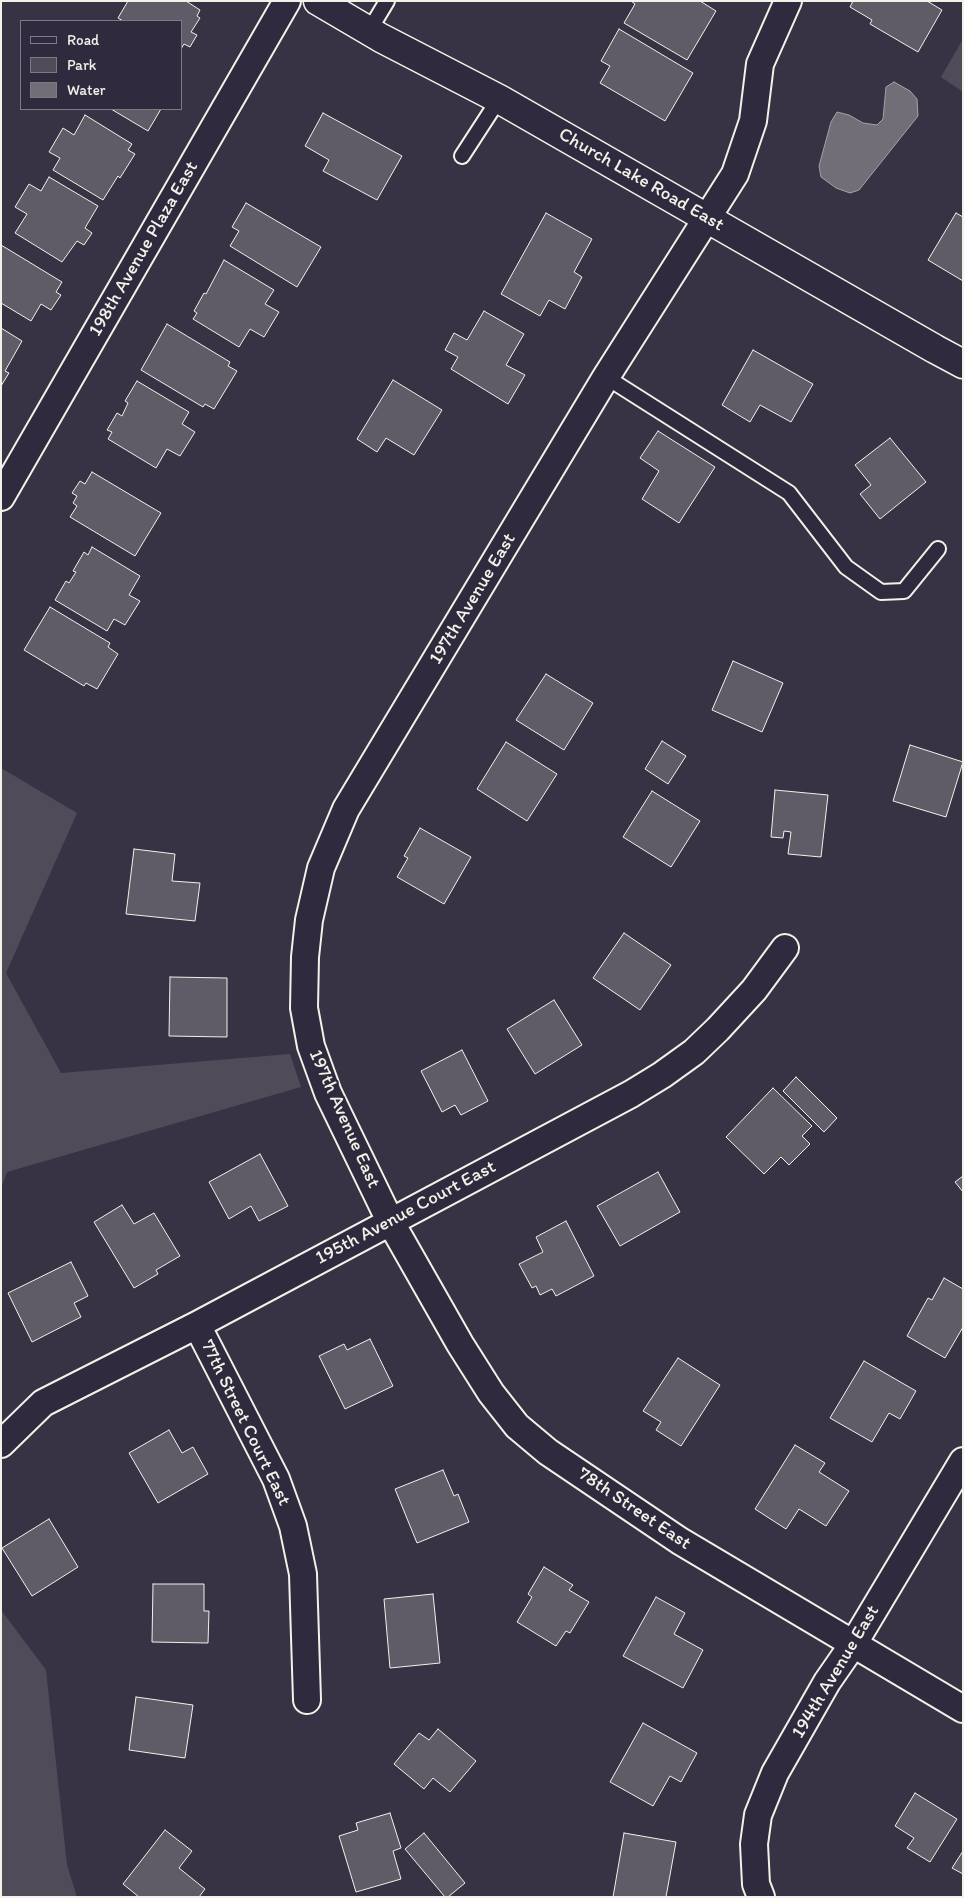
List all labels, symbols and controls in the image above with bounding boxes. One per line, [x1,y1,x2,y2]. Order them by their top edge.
legend [20,20,182,110]
text: Road [67,31,99,49]
text: Park [67,56,97,74]
text: Water [67,81,105,99]
street label: Church Lake Road East [554,123,728,237]
street label: 198th Avenue Plaza East [85,157,203,341]
street label: 197th Avenue East [425,529,521,669]
street label: 197th Avenue East [303,1046,385,1192]
street label: 195th Avenue Court East [312,1156,500,1270]
street label: 77th Street Court East [195,1336,295,1510]
street label: 78th Street East [573,1463,695,1555]
street label: 194th Avenue East [787,1601,885,1743]

